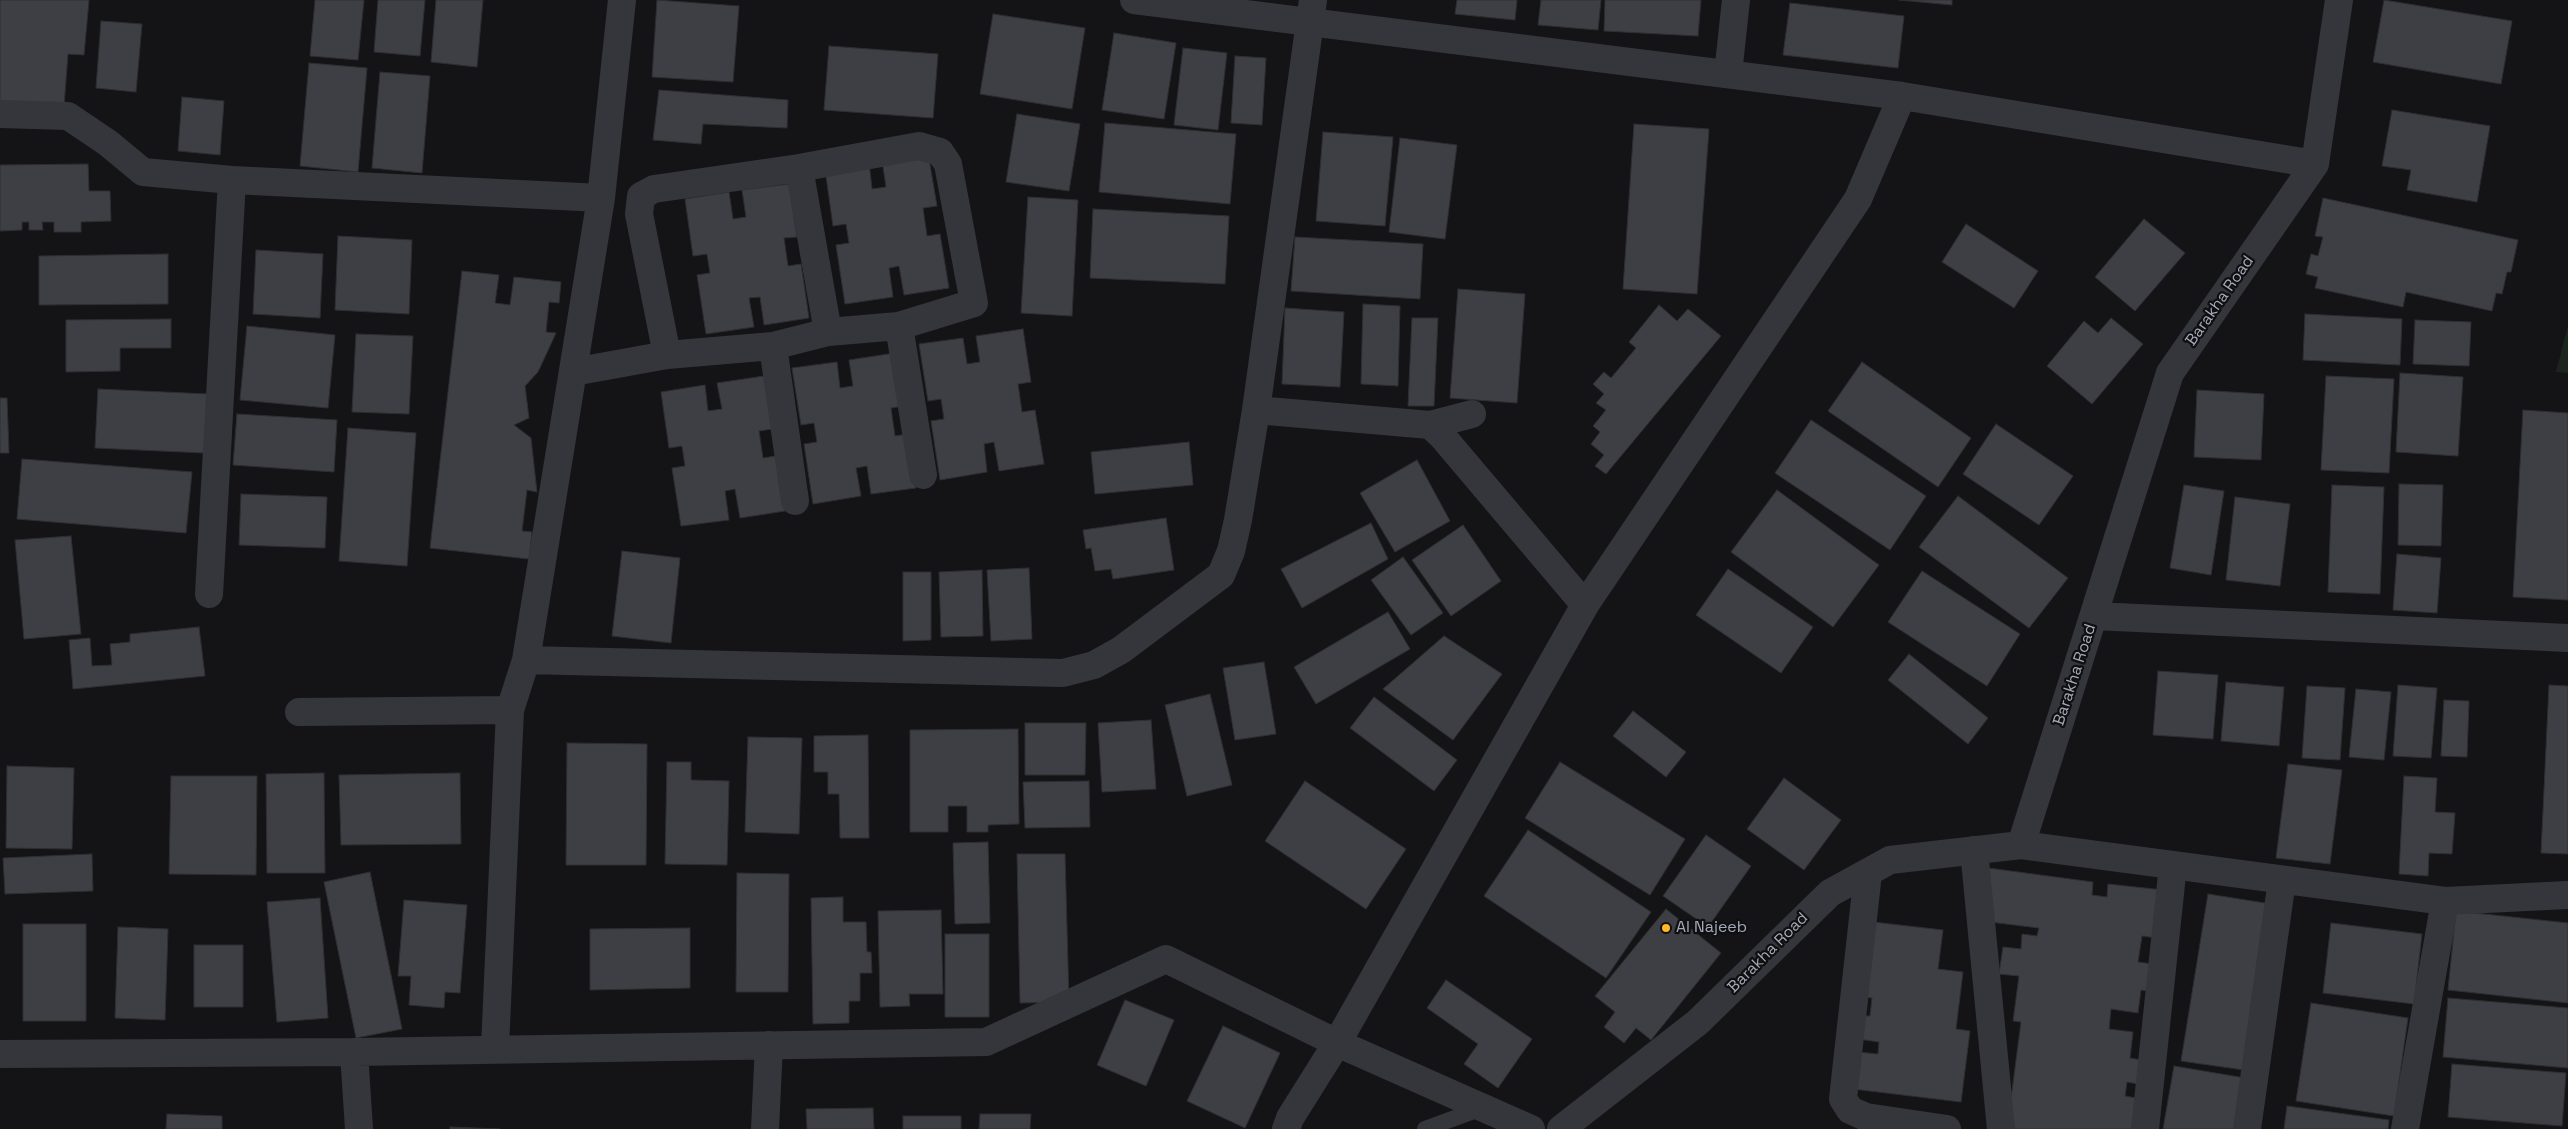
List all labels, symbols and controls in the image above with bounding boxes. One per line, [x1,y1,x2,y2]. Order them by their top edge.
street label: Barakha Road [2182,252,2258,350]
street label: Barakha Road [2050,622,2100,728]
street label: Barakha Road [1724,909,1812,997]
place label: Al Najeeb [1676,918,1747,938]
marker: Al Najeeb [1660,922,1672,934]

